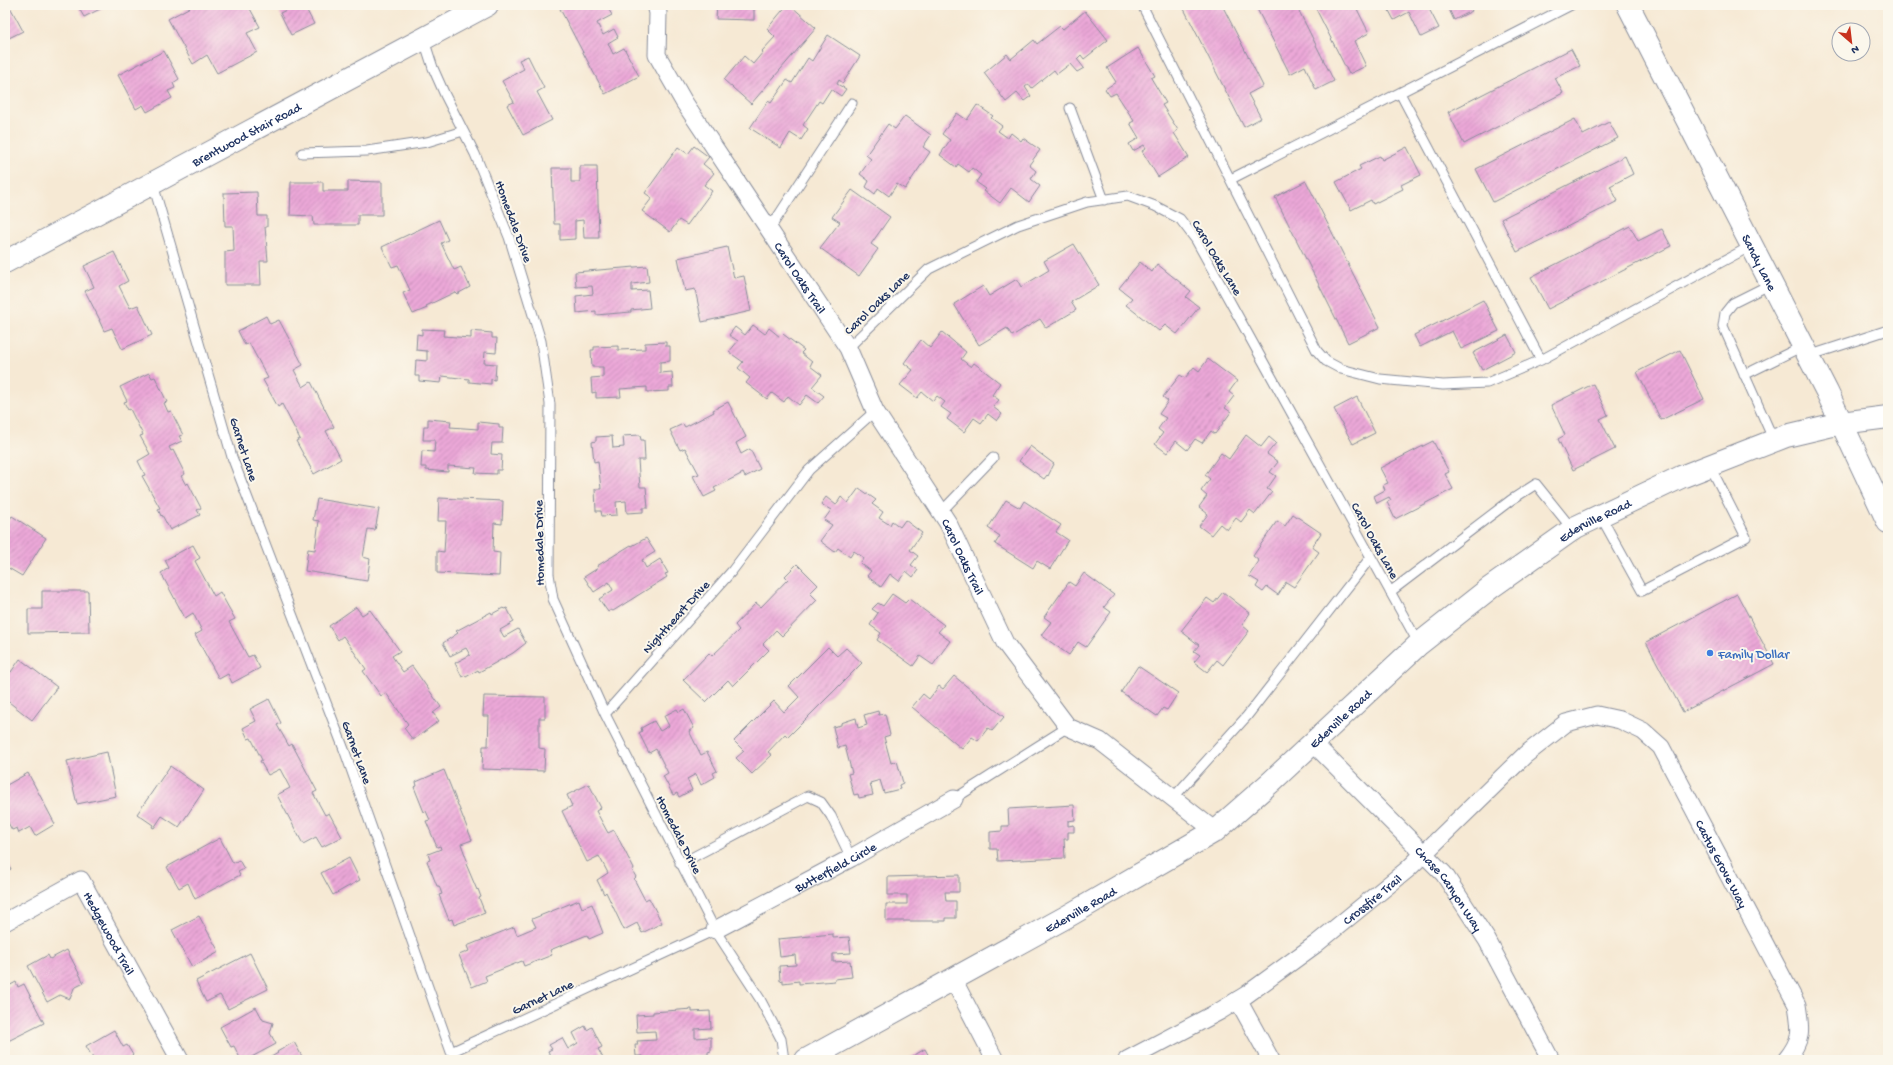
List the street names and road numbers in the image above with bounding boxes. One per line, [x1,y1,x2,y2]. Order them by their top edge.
street label: Brentwood Stair Road [189,100,305,171]
street label: Homedale Drive [491,179,534,265]
street label: Carol Oaks Lane [1188,218,1244,299]
street label: Sandy Lane [1737,232,1779,294]
street label: Carol Oaks Trail [769,240,828,317]
street label: Carol Oaks Lane [842,269,914,339]
street label: Garnet Lane [225,416,260,484]
street label: Ederville Road [1557,496,1635,547]
street label: Homedale Drive [532,500,549,586]
street label: Carol Oaks Lane [1347,500,1401,582]
street label: Carol Oaks Trail [937,516,986,598]
street label: Nightheart Drive [640,578,714,657]
street label: Ederville Road [1307,686,1377,752]
street label: Garnet Lane [337,719,374,787]
street label: Homedale Drive [652,793,704,877]
street label: Cactus Grove Way [1691,818,1750,912]
street label: Butterfield Circle [792,840,880,897]
street label: Chase Canyon Way [1411,844,1485,936]
street label: Crossfire Trail [1341,872,1406,929]
street label: Ederville Road [1043,884,1121,937]
street label: Hedgewood Trail [79,890,137,978]
street label: Garnet Lane [510,977,576,1019]

